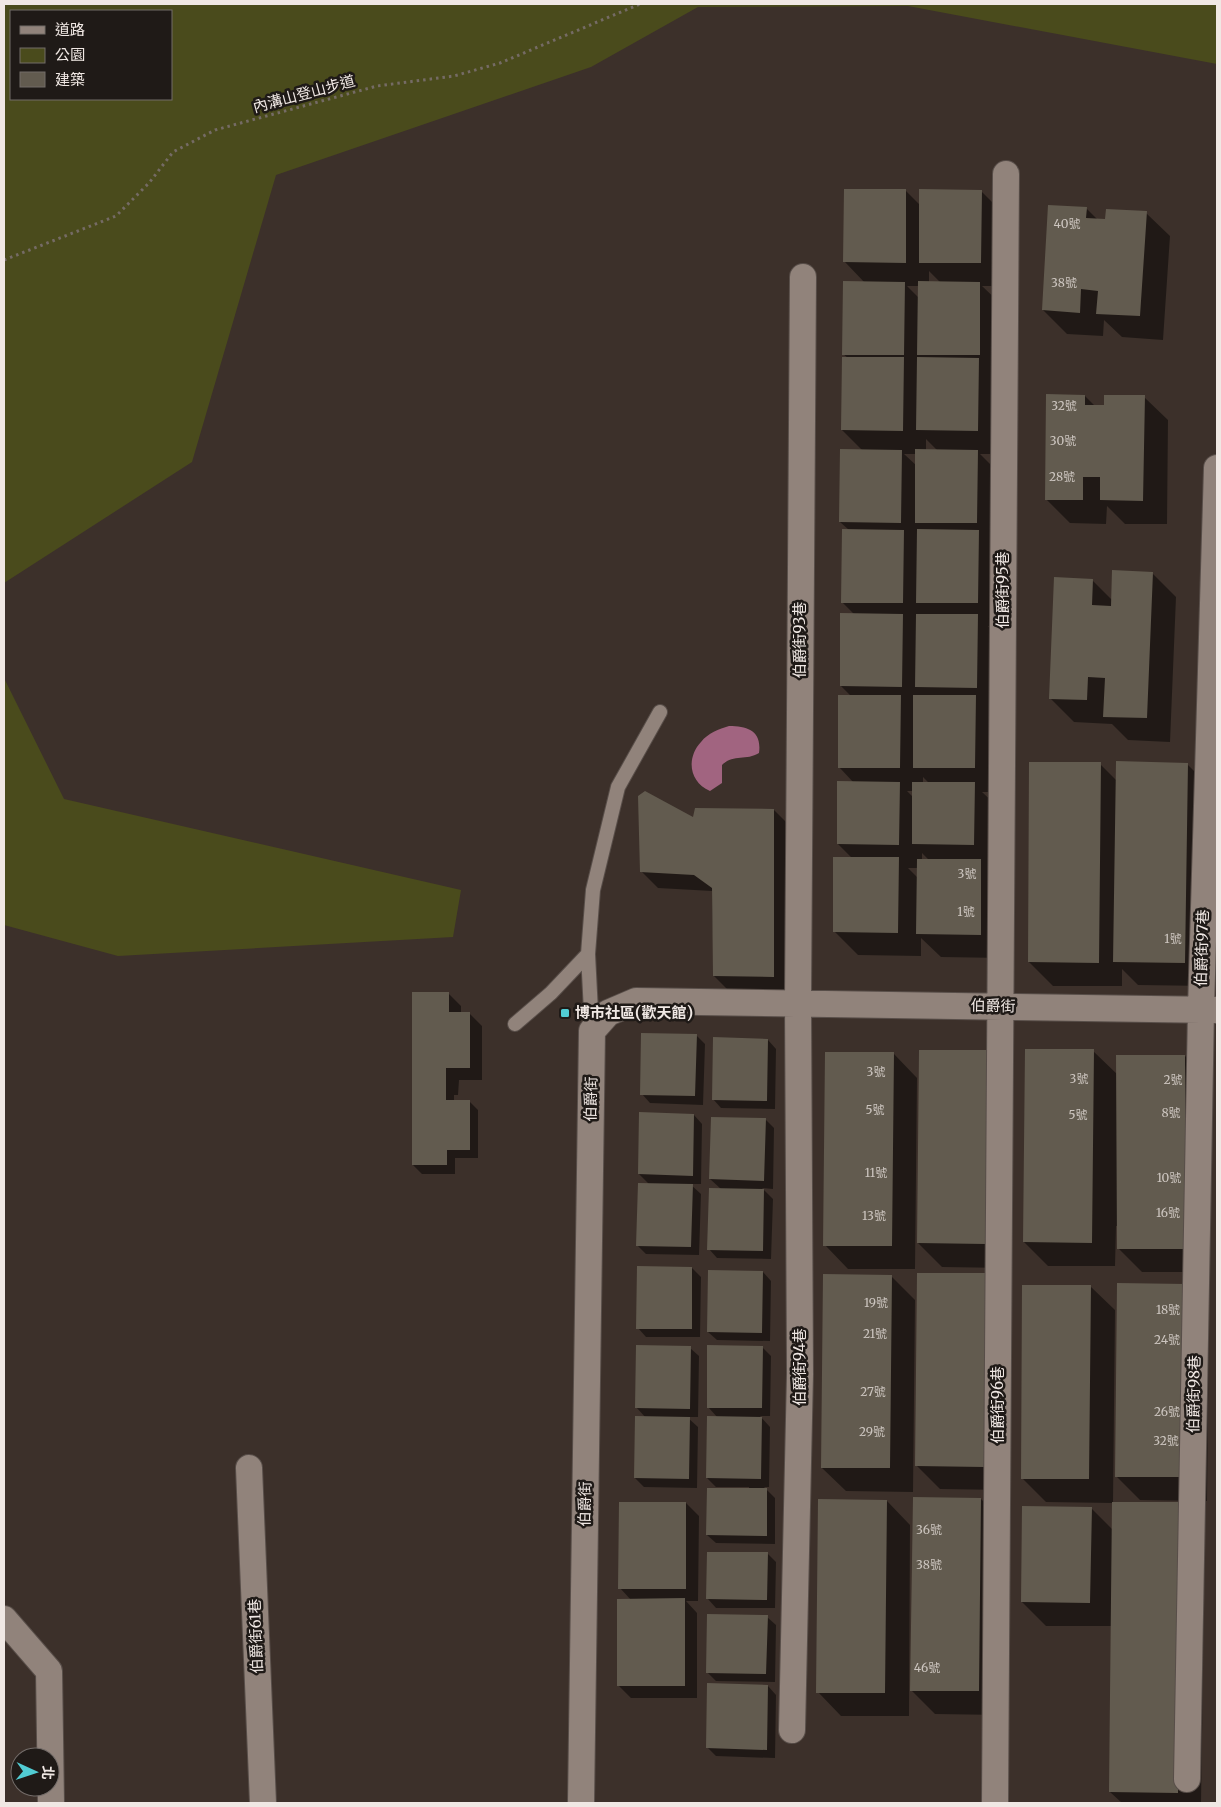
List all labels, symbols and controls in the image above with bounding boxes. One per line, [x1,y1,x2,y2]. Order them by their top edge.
legend [10,10,172,100]
text: 道路 [55,20,85,39]
text: 公園 [55,45,85,64]
text: 建築 [55,70,85,89]
street label: 內溝山登山步道 [251,71,357,116]
house number: 40號 [1054,216,1080,231]
house number: 38號 [1051,275,1077,290]
house number: 32號 [1051,398,1077,413]
house number: 30號 [1050,433,1076,448]
house number: 28號 [1049,469,1075,484]
street label: 伯爵街95巷 [993,551,1012,629]
street label: 伯爵街93巷 [790,601,809,679]
house number: 3號 [958,866,976,881]
house number: 1號 [957,904,975,919]
street label: 伯爵街97巷 [1191,909,1212,987]
house number: 1號 [1164,931,1182,946]
street label: 伯爵街 [970,996,1016,1015]
place label: 博市社區(歡天館) [575,1003,693,1022]
marker: 博市社區(歡天館) [559,1007,571,1019]
house number: 3號 [867,1064,885,1079]
house number: 3號 [1070,1071,1088,1086]
house number: 2號 [1163,1072,1183,1087]
street label: 伯爵街 [581,1076,600,1122]
house number: 5號 [865,1102,885,1117]
house number: 8號 [1161,1105,1181,1120]
house number: 5號 [1068,1107,1088,1122]
house number: 11號 [865,1165,887,1180]
house number: 10號 [1157,1170,1181,1185]
house number: 16號 [1156,1205,1180,1220]
house number: 13號 [862,1208,886,1223]
house number: 19號 [864,1295,888,1310]
house number: 18號 [1156,1302,1180,1317]
house number: 21號 [863,1326,887,1341]
street label: 伯爵街94巷 [790,1328,809,1406]
house number: 24號 [1154,1332,1180,1347]
street label: 伯爵街98巷 [1183,1355,1204,1433]
street label: 伯爵街96巷 [988,1366,1007,1444]
house number: 27號 [860,1384,886,1399]
house number: 26號 [1154,1404,1180,1419]
house number: 29號 [859,1424,885,1439]
house number: 32號 [1153,1433,1179,1448]
street label: 伯爵街 [575,1481,594,1527]
house number: 36號 [916,1522,942,1537]
house number: 38號 [916,1557,942,1572]
street label: 伯爵街61巷 [245,1598,266,1674]
house number: 46號 [914,1660,940,1675]
north arrow [10,1747,60,1797]
text: 北 [39,1765,57,1780]

